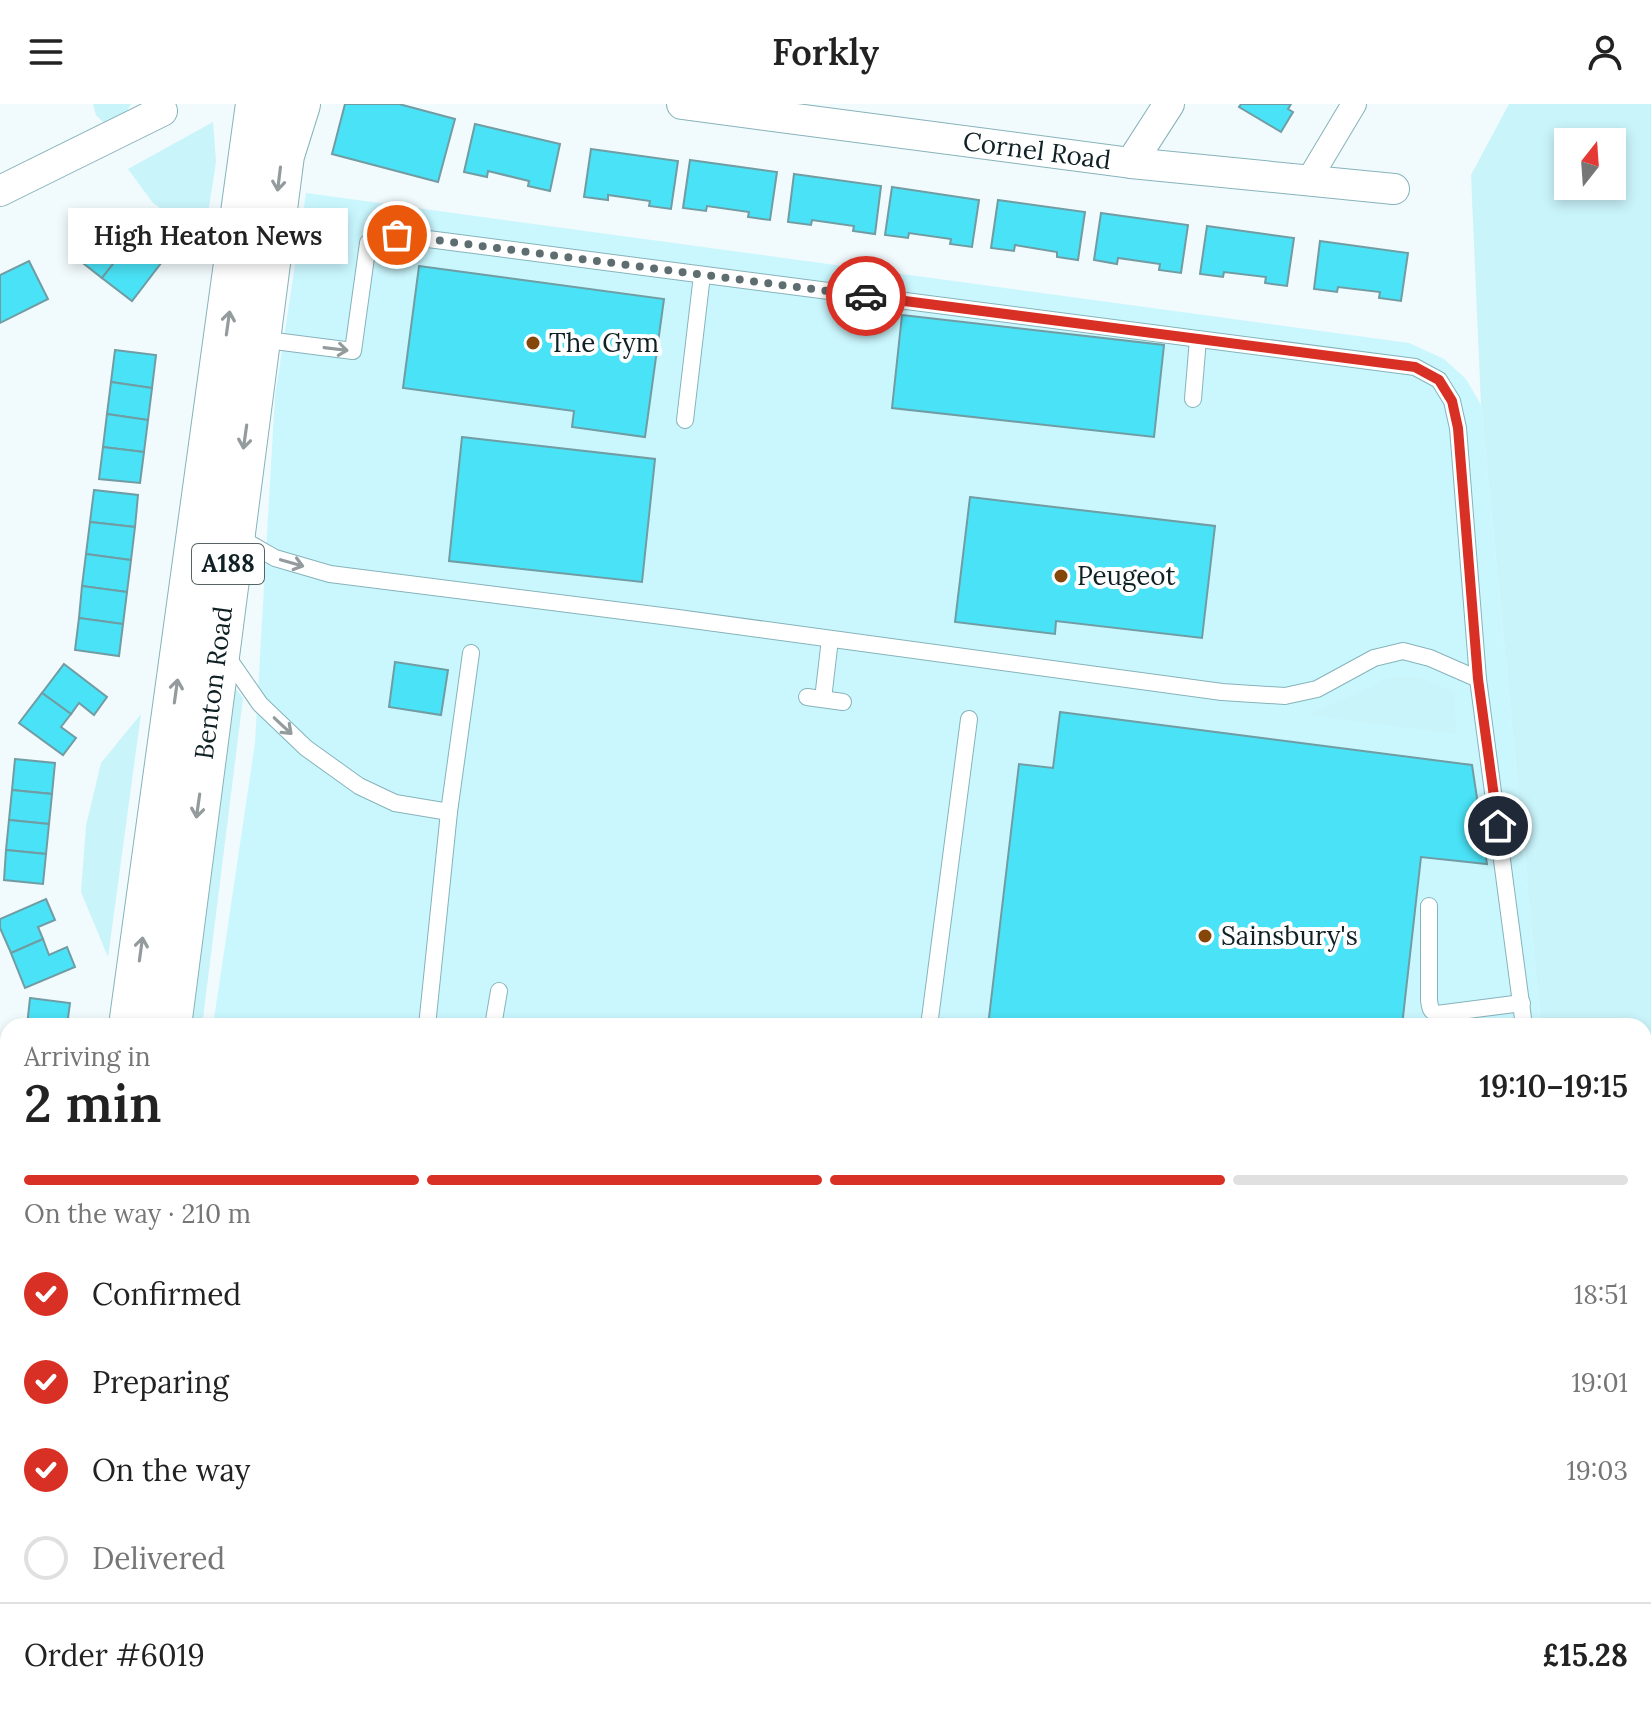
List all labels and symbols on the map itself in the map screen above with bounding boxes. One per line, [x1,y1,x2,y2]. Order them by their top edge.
street label: Cornel Road [961,124,1113,176]
north arrow [1554,128,1626,200]
one-way arrow [271,166,286,192]
pin [363,201,431,269]
callout: High Heaton News [69,207,349,263]
courier [826,256,906,336]
one-way arrow [221,311,236,336]
place label: The Gym [549,326,659,359]
marker: The Gym [524,334,542,352]
one-way arrow [323,342,348,357]
one-way arrow [237,424,252,449]
road number: A188 [192,544,264,584]
one-way arrow [278,556,304,571]
place label: Peugeot [1077,559,1176,592]
marker: Peugeot [1052,567,1070,585]
street label: Benton Road [187,604,239,761]
one-way arrow [169,678,184,705]
one-way arrow [273,717,293,735]
one-way arrow [190,792,205,819]
pin [1464,792,1532,860]
place label: Sainsbury's [1221,919,1358,952]
marker: Sainsbury's [1196,927,1214,945]
one-way arrow [134,936,149,963]

